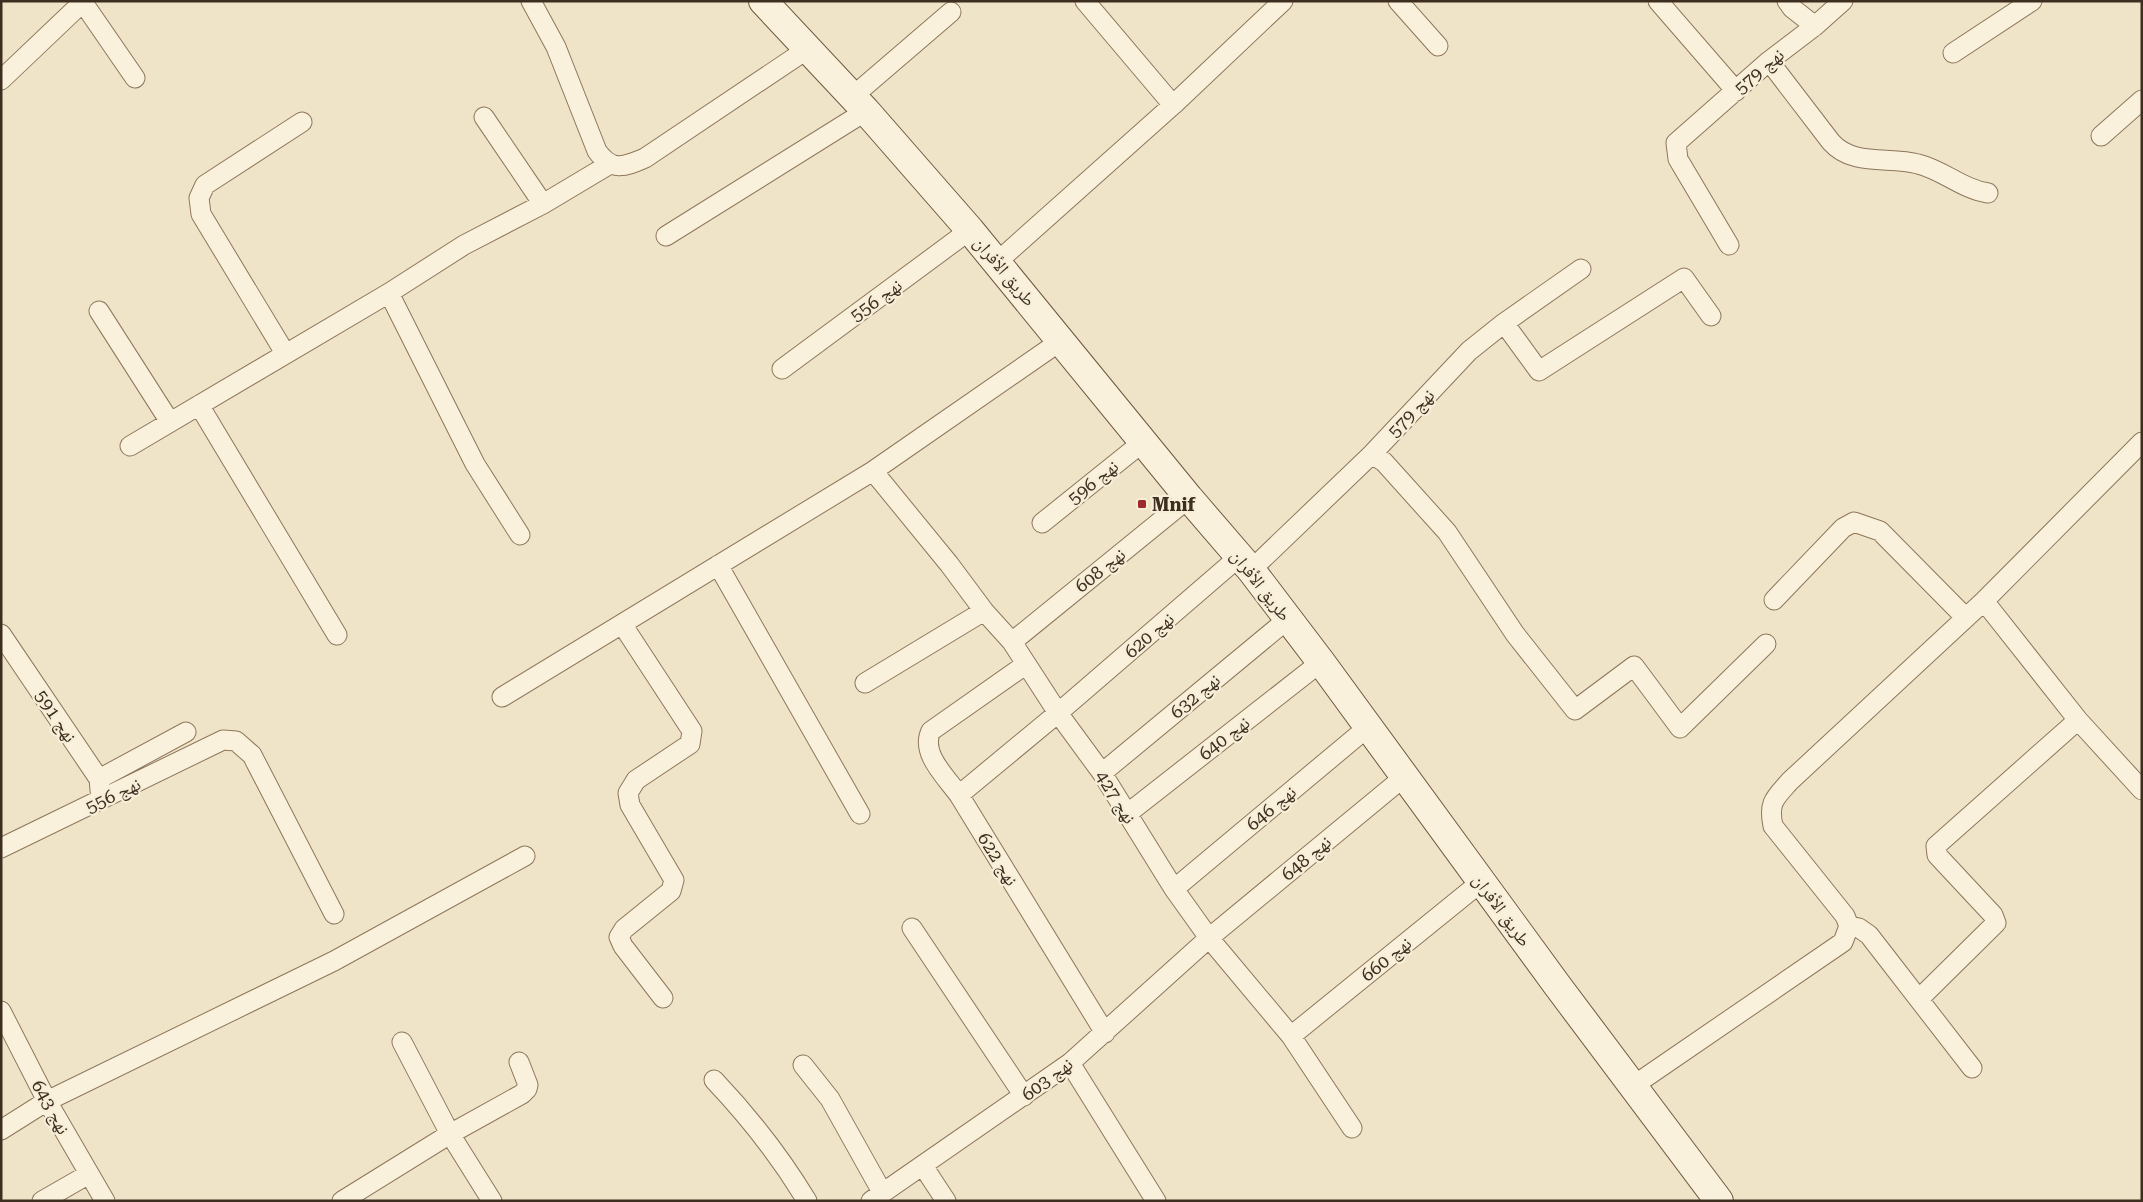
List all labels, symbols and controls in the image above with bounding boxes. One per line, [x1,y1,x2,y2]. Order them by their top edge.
street label: نهج 579 [1730,44,1789,100]
street label: طريق الأفران [969,232,1040,311]
street label: نهج 556 [846,274,907,327]
street label: نهج 579 [1383,384,1440,443]
street label: نهج 596 [1064,455,1124,510]
place label: Mnif [1152,494,1196,515]
marker: Mnif [1136,498,1148,510]
street label: نهج 608 [1071,543,1131,598]
street label: طريق الأفران [1226,545,1295,625]
street label: نهج 620 [1120,608,1179,664]
street label: نهج 632 [1166,669,1226,724]
street label: نهج 591 [29,686,81,747]
street label: نهج 640 [1194,712,1255,766]
street label: نهج 427 [1090,767,1140,829]
street label: نهج 556 [82,773,145,819]
street label: نهج 646 [1242,781,1302,836]
street label: نهج 622 [972,829,1022,891]
street label: نهج 648 [1277,831,1337,886]
street label: طريق الأفران [1468,870,1535,951]
street label: نهج 660 [1357,932,1417,987]
street label: نهج 603 [1017,1053,1078,1107]
street label: نهج 643 [26,1076,74,1139]

